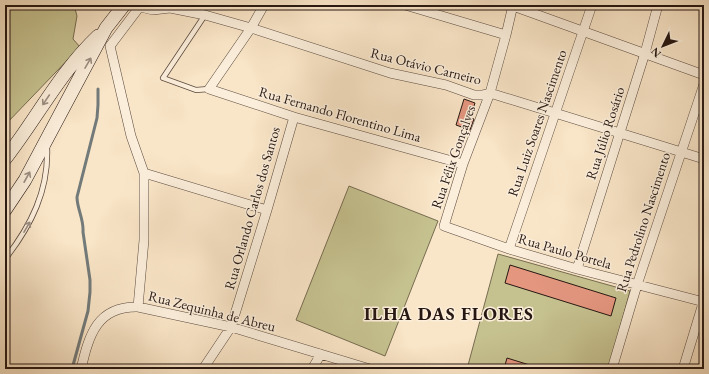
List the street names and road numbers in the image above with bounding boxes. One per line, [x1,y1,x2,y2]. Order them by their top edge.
street label: Rua Otávio Carneiro [369,44,483,88]
street label: Rua Luiz Soares Nascimento [503,47,571,199]
street label: Rua Fernando Florentino Lima [257,82,424,146]
street label: Rua Júlio Rosário [582,84,628,182]
street label: Rua Félix Gonçalves [427,102,479,211]
street label: Rua Orlando Carlos dos Santos [220,124,284,292]
street label: Rua Pedrolino Nascimento [612,150,674,294]
street label: Rua Paulo Portela [516,229,614,273]
street label: Rua Zequinha de Abreu [147,286,278,336]

